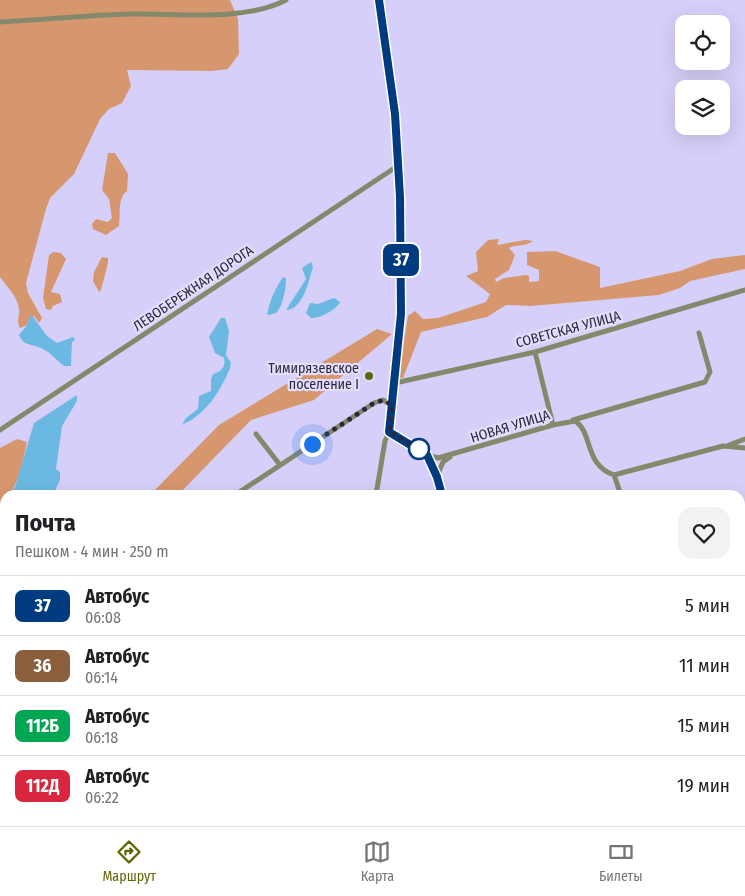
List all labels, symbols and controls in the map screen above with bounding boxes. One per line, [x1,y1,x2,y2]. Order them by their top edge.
map controls [675,15,730,135]
button: locate [675,15,730,70]
button: layers [675,80,730,135]
street label: ЛЕВОБЕРЕЖНАЯ ДОРОГА [130,241,257,335]
line badge: 37 [378,244,424,276]
text: 37 [393,249,409,271]
street label: СОВЕТСКАЯ УЛИЦА [514,307,623,352]
place label: Тимирязевское поселение I [268,360,359,393]
marker: Тимирязевское поселение I [363,370,375,382]
street label: НОВАЯ УЛИЦА [468,406,553,447]
your location [300,432,325,457]
unlabelled marker [408,438,430,460]
button: heart [678,507,730,559]
text: Почта [15,509,76,537]
text: Пешком · 4 мин · 250 m [15,542,168,561]
text: Автобус [85,585,149,608]
text: 5 мин [685,594,730,617]
text: 37 [34,595,51,617]
text: 06:08 [85,608,121,627]
text: Автобус [85,645,149,668]
text: 11 мин [679,654,730,677]
text: 36 [34,655,51,677]
text: 06:14 [85,668,118,687]
text: Автобус [85,705,149,728]
text: 15 мин [678,714,730,737]
text: 112Б [26,715,59,737]
text: 06:18 [85,728,118,747]
text: Автобус [85,765,149,788]
text: 19 мин [677,774,730,797]
text: 112Д [26,775,59,797]
text: 06:22 [85,788,119,807]
tab: Маршрут [102,838,156,885]
tab: Карта [361,838,394,885]
tab: Билеты [599,838,643,885]

